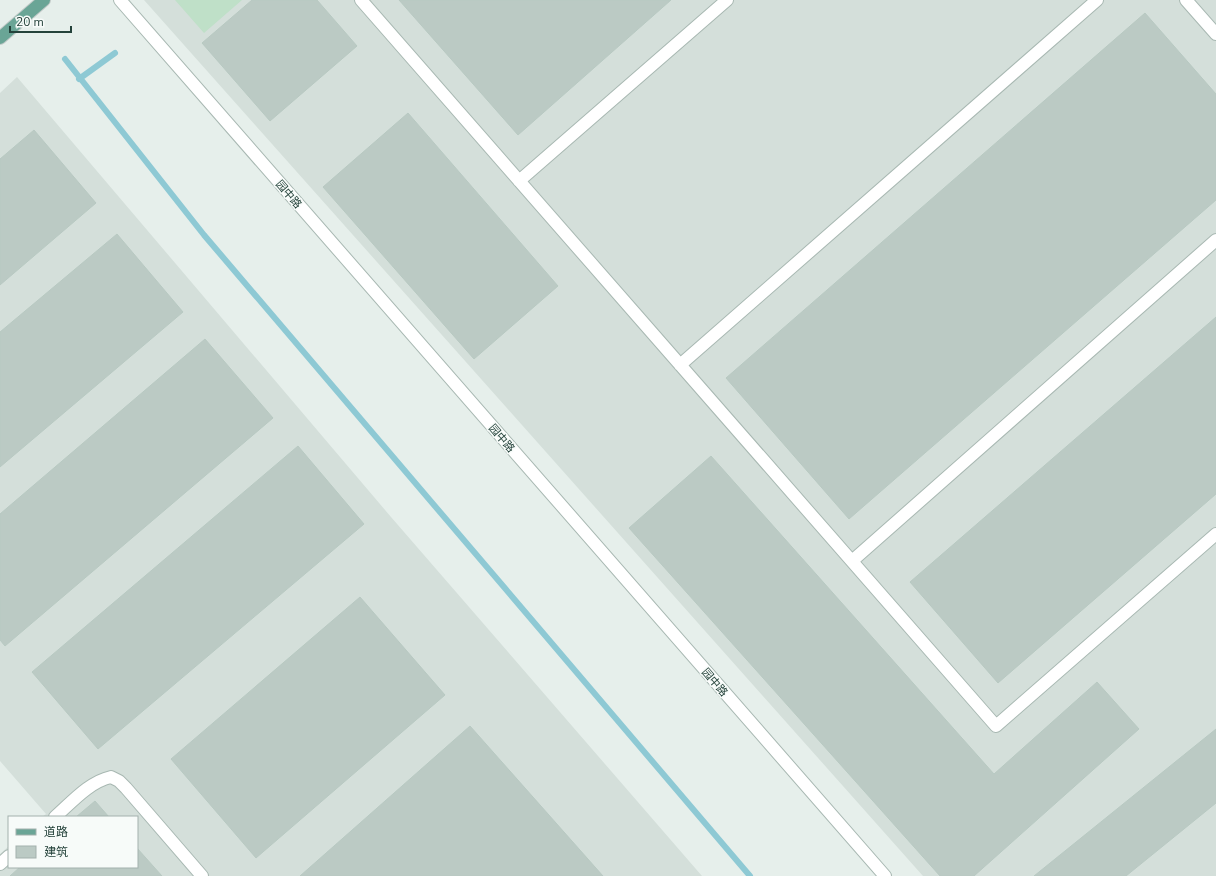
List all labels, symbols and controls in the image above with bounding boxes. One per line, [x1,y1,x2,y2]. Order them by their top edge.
scale bar [10,8,71,34]
text: 20 m [16,14,44,30]
street label: 园中路 [272,177,305,212]
street label: 园中路 [485,421,518,456]
street label: 园中路 [698,665,731,700]
legend [8,816,138,868]
text: 道路 [44,824,68,840]
text: 建筑 [44,844,68,860]

